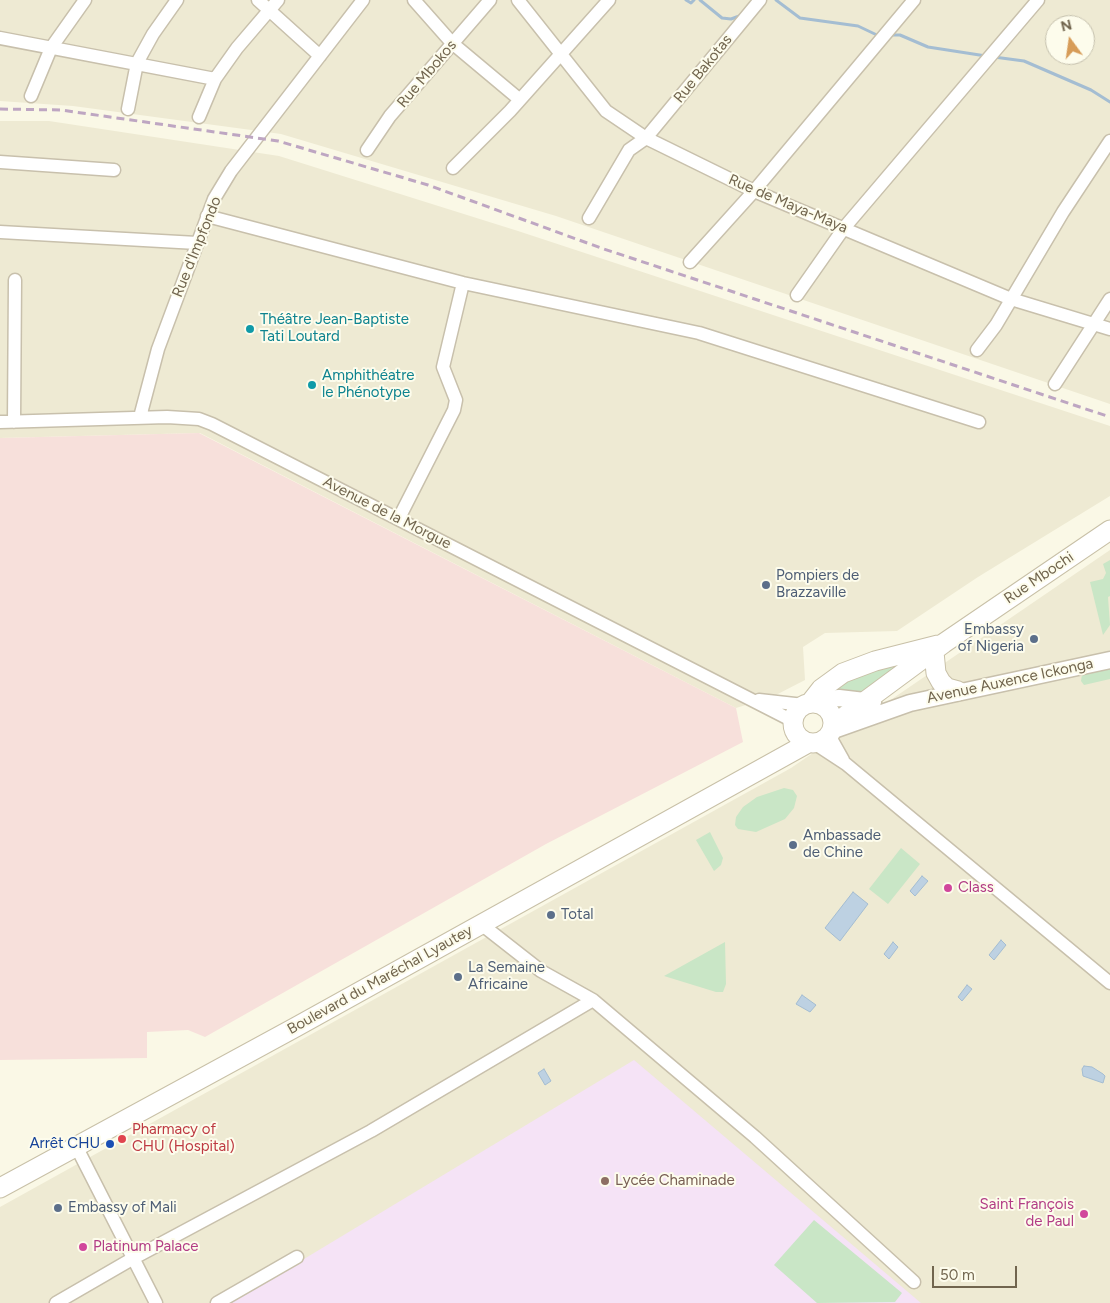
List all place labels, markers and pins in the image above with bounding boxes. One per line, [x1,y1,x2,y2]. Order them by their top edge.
place label: Théâtre Jean-Baptiste Tati Loutard [260,311,409,346]
marker: Théâtre Jean-Baptiste Tati Loutard [244,323,256,335]
place label: Amphithéatre le Phénotype [322,367,414,402]
marker: Amphithéatre le Phénotype [306,379,318,391]
place label: Pompiers de Brazzaville [776,567,859,602]
marker: Pompiers de Brazzaville [760,579,772,591]
place label: Embassy of Nigeria [958,621,1024,656]
marker: Embassy of Nigeria [1028,633,1040,645]
place label: Ambassade de Chine [803,827,881,862]
marker: Ambassade de Chine [787,839,799,851]
place label: Class [958,879,994,897]
marker: Class [942,882,954,894]
place label: Total [561,906,594,924]
marker: Total [545,909,557,921]
place label: La Semaine Africaine [468,959,545,994]
marker: La Semaine Africaine [452,971,464,983]
place label: Pharmacy of CHU (Hospital) [132,1121,235,1156]
marker: Pharmacy of CHU (Hospital) [116,1133,128,1145]
place label: Arrêt CHU [29,1135,100,1153]
marker: Arrêt CHU [104,1138,116,1150]
place label: Lycée Chaminade [615,1172,735,1190]
marker: Lycée Chaminade [599,1175,611,1187]
place label: Saint François de Paul [980,1196,1074,1231]
place label: Embassy of Mali [68,1199,177,1217]
marker: Embassy of Mali [52,1202,64,1214]
marker: Saint François de Paul [1078,1208,1090,1220]
place label: Platinum Palace [93,1238,198,1256]
marker: Platinum Palace [77,1241,89,1253]

